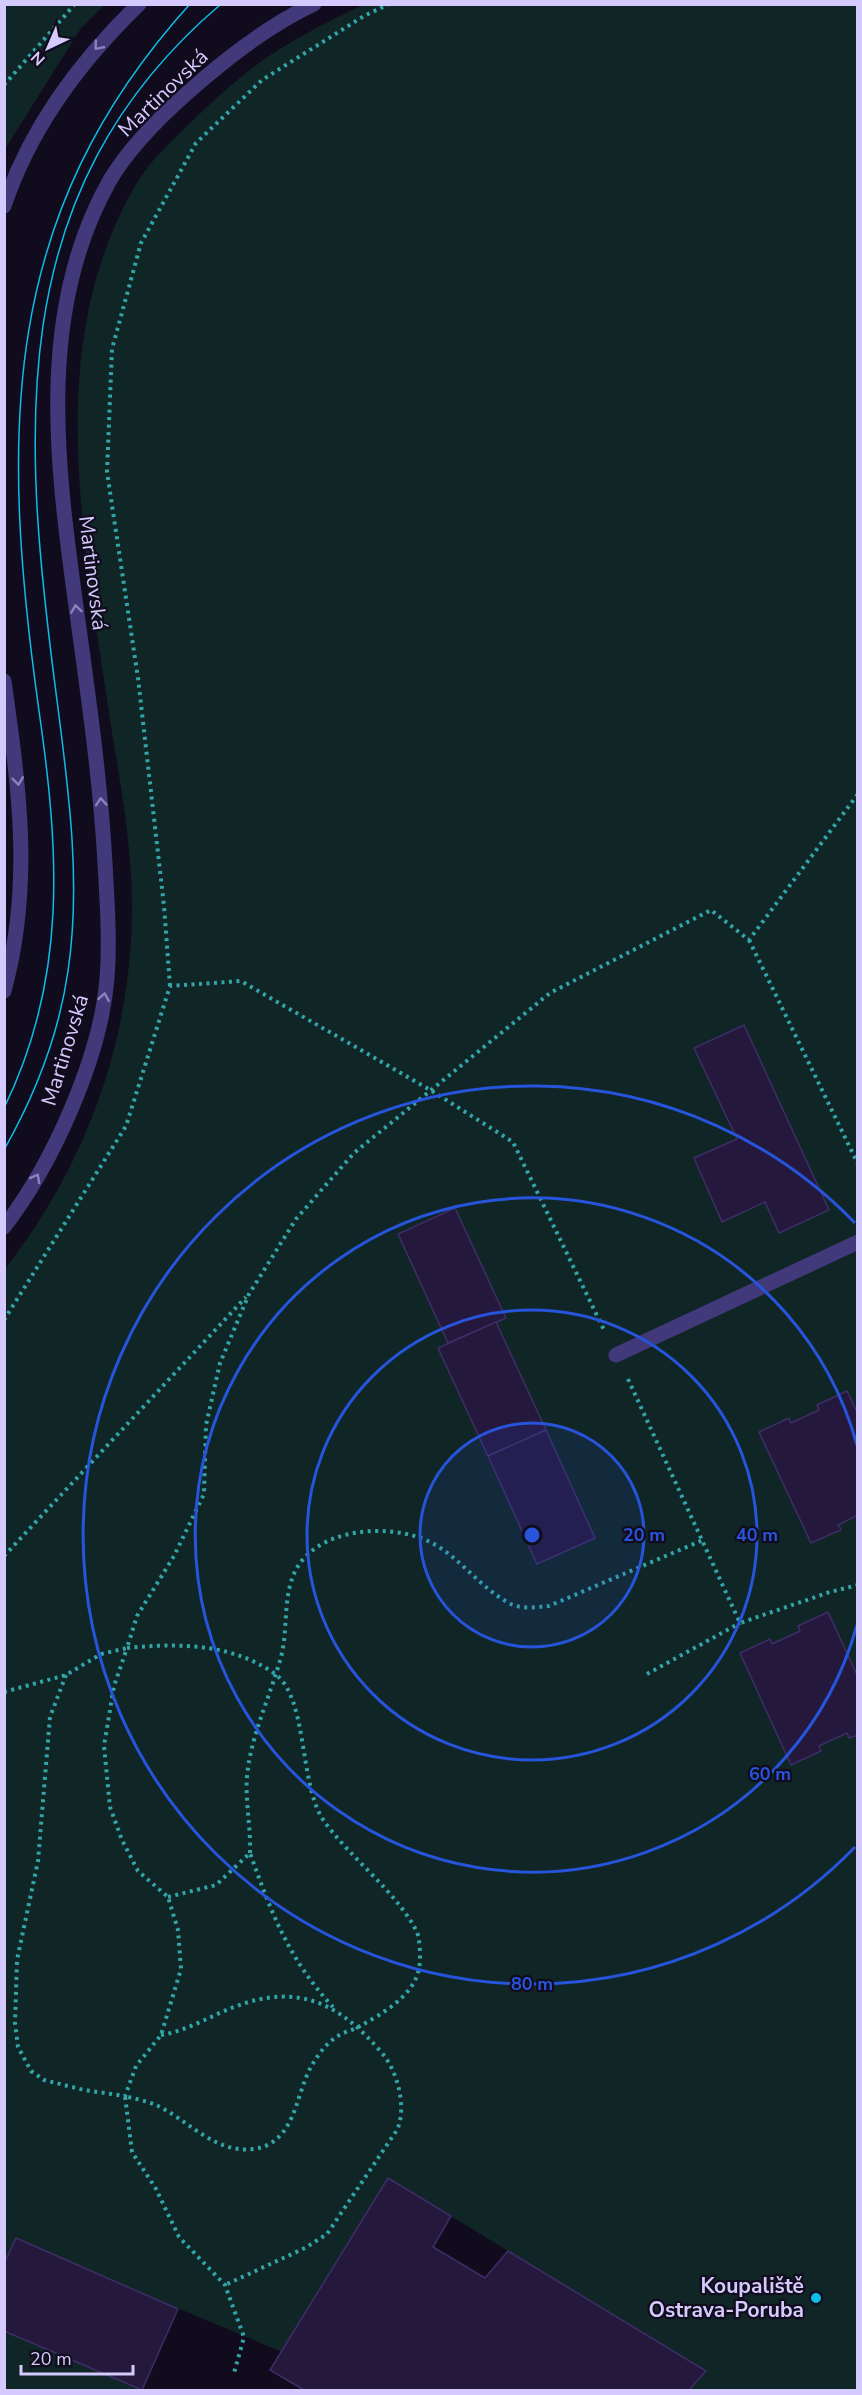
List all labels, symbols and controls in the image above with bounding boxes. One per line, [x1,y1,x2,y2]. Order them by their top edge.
north arrow [18,18,78,78]
one-way arrow [95,39,106,50]
street label: Martinovská [112,43,214,143]
text: N [26,46,50,70]
street label: Martinovská [72,514,114,632]
one-way arrow [71,604,83,613]
one-way arrow [11,776,24,785]
one-way arrow [95,798,108,807]
street label: Martinovská [35,991,95,1109]
one-way arrow [97,992,110,1002]
one-way arrow [29,1174,40,1185]
text: 20 m [623,1523,665,1547]
text: 40 m [736,1523,778,1547]
centre of rings [522,1525,542,1545]
text: 60 m [749,1762,791,1786]
text: 80 m [511,1972,553,1996]
place label: Koupaliště Ostrava-Poruba [649,2272,804,2324]
marker: Koupaliště Ostrava-Poruba [809,2291,823,2305]
scale bar [21,2338,134,2376]
text: 20 m [30,2347,72,2371]

